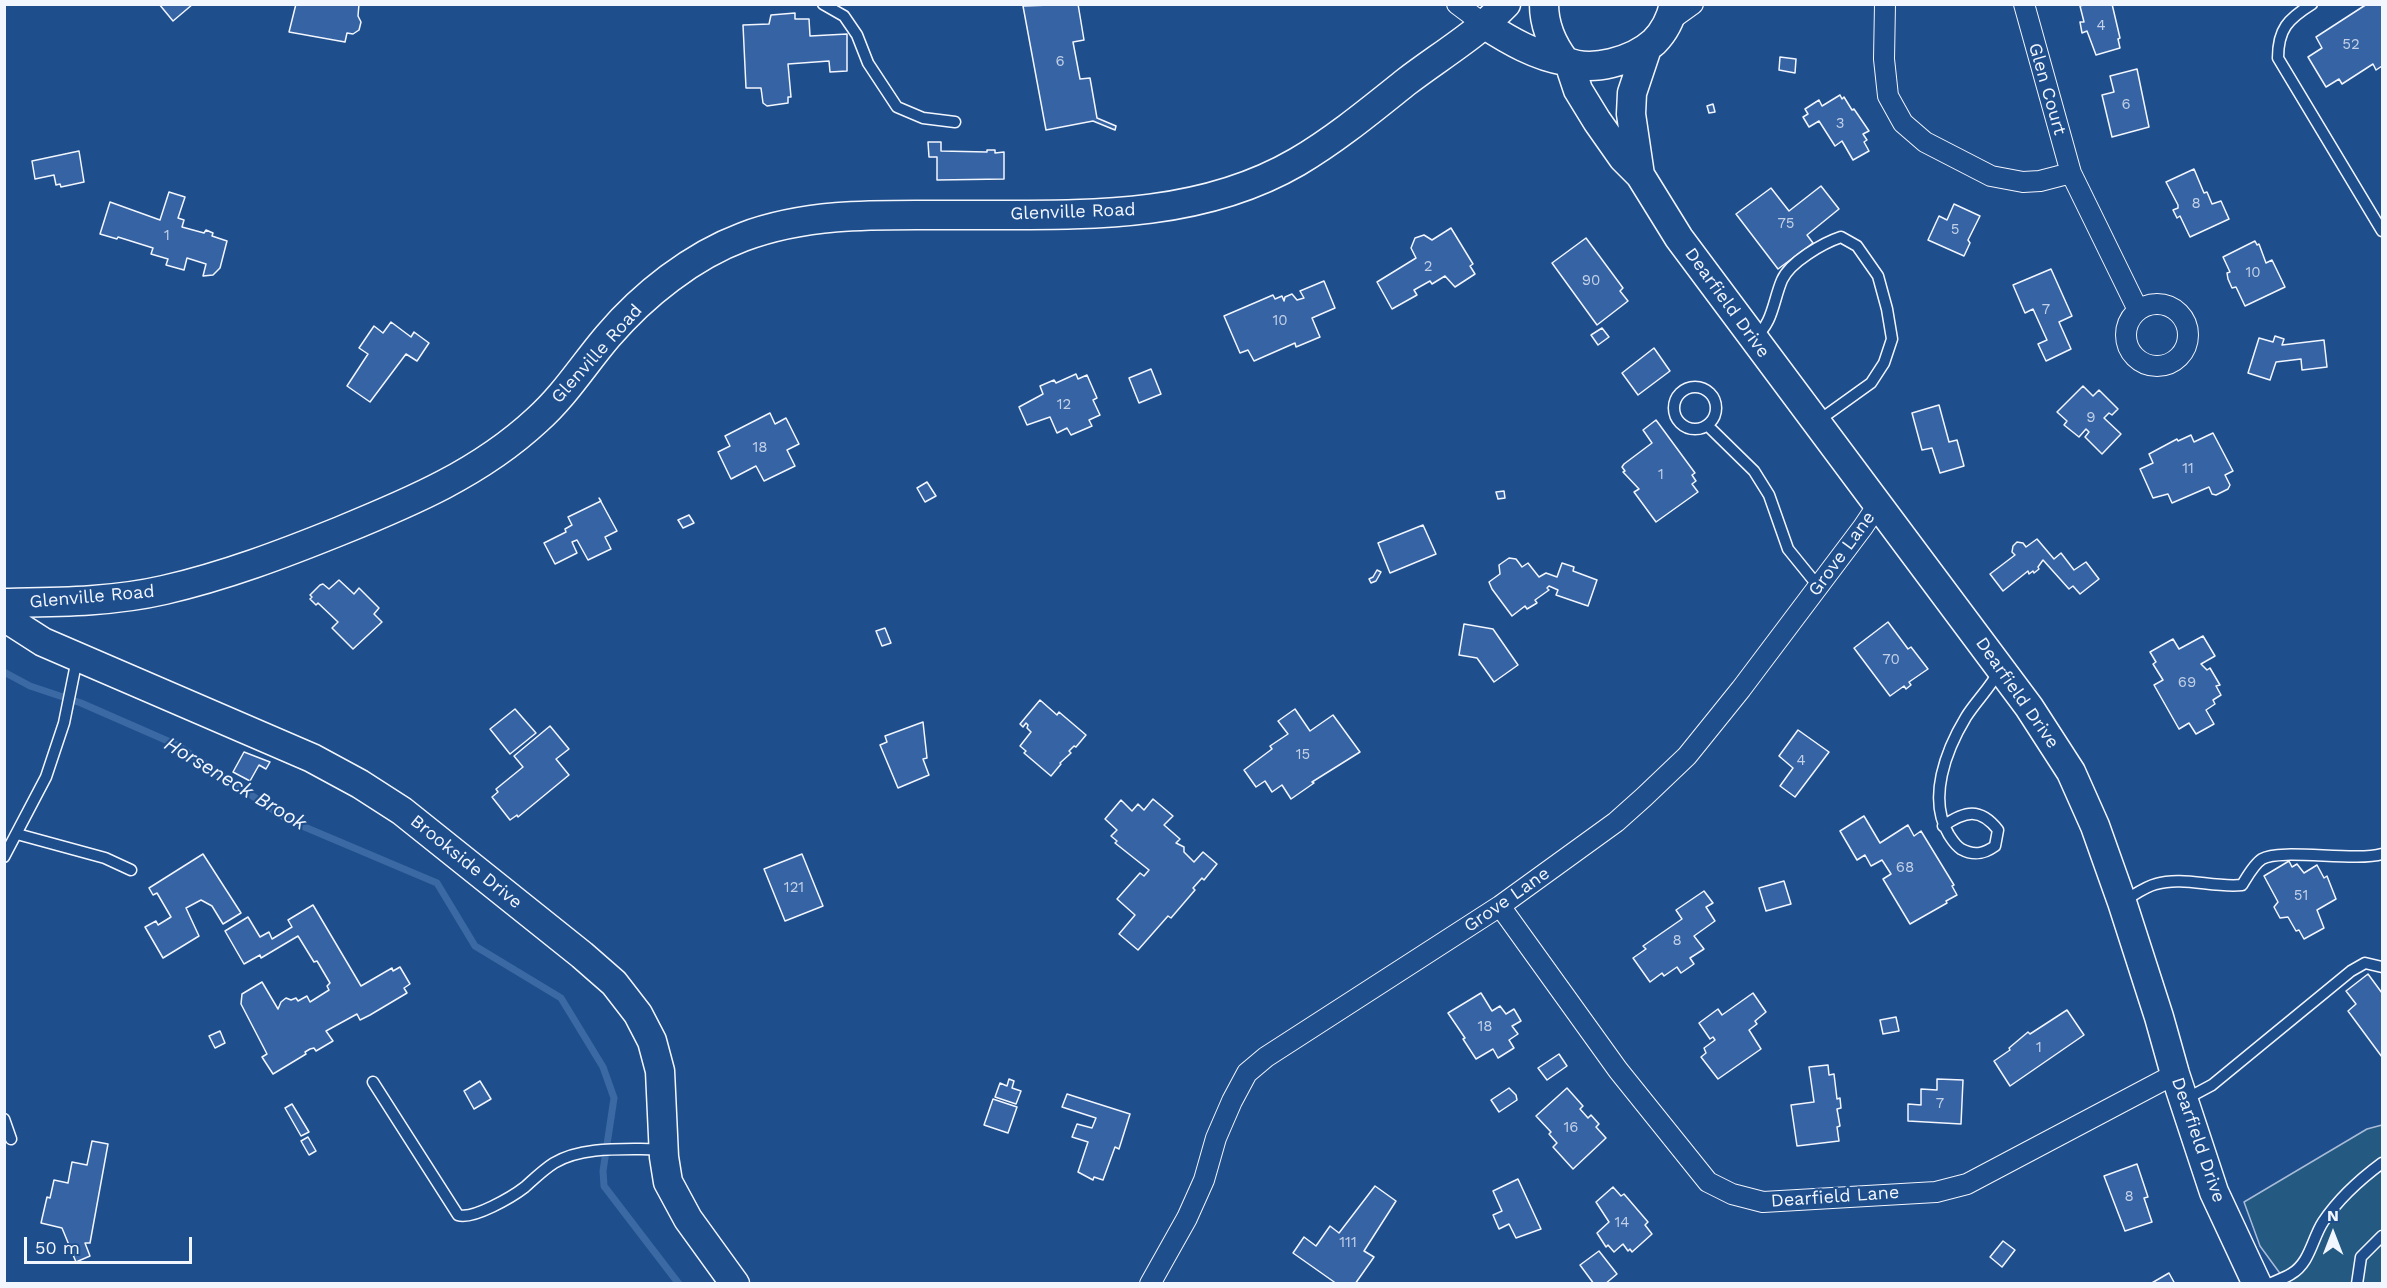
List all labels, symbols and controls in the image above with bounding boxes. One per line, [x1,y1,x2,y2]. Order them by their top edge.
house number: 4 [2096,17,2106,35]
house number: 52 [2342,36,2360,54]
street label: Glen Court [2024,40,2070,138]
house number: 6 [1055,53,1065,71]
house number: 6 [2121,96,2131,114]
house number: 3 [1836,115,1844,133]
house number: 8 [2191,195,2201,213]
street label: Glenville Road [1010,199,1136,225]
house number: 75 [1777,215,1795,233]
house number: 5 [1951,221,1959,239]
house number: 1 [164,227,170,245]
street label: Dearfield Drive [1680,244,1774,362]
house number: 2 [1424,258,1432,276]
house number: 10 [2245,264,2261,282]
house number: 90 [1582,272,1600,290]
street label: Glenville Road [547,300,647,408]
house number: 7 [2042,301,2050,319]
house number: 10 [1272,312,1288,330]
house number: 12 [1057,396,1071,414]
house number: 9 [2086,409,2096,427]
house number: 18 [752,439,768,457]
house number: 11 [2182,460,2194,478]
house number: 1 [1658,466,1664,484]
street label: Grove Lane [1804,508,1880,600]
street label: Glenville Road [29,581,155,613]
street label: Dearfield Drive [1971,633,2063,753]
house number: 70 [1882,651,1900,669]
house number: 69 [2178,674,2196,692]
water label: Horseneck Brook [160,732,310,836]
house number: 15 [1296,746,1310,764]
house number: 4 [1796,752,1806,770]
street label: Brookside Drive [406,810,526,914]
house number: 68 [1896,859,1914,877]
street label: Grove Lane [1460,863,1554,937]
house number: 121 [784,879,804,897]
house number: 51 [2294,887,2308,905]
house number: 8 [1672,932,1682,950]
house number: 18 [1477,1018,1493,1036]
house number: 1 [2036,1039,2042,1057]
street label: Dearfield Drive [2166,1075,2230,1205]
house number: 7 [1936,1095,1944,1113]
house number: 16 [1564,1119,1578,1137]
street label: Dearfield Lane [1770,1182,1900,1212]
house number: 8 [2124,1188,2134,1206]
north arrow [2303,1204,2363,1264]
text: N [2327,1206,2339,1225]
house number: 14 [1614,1214,1630,1232]
scale bar [27,1225,195,1263]
house number: 111 [1339,1234,1357,1252]
text: 50 m [35,1237,80,1258]

